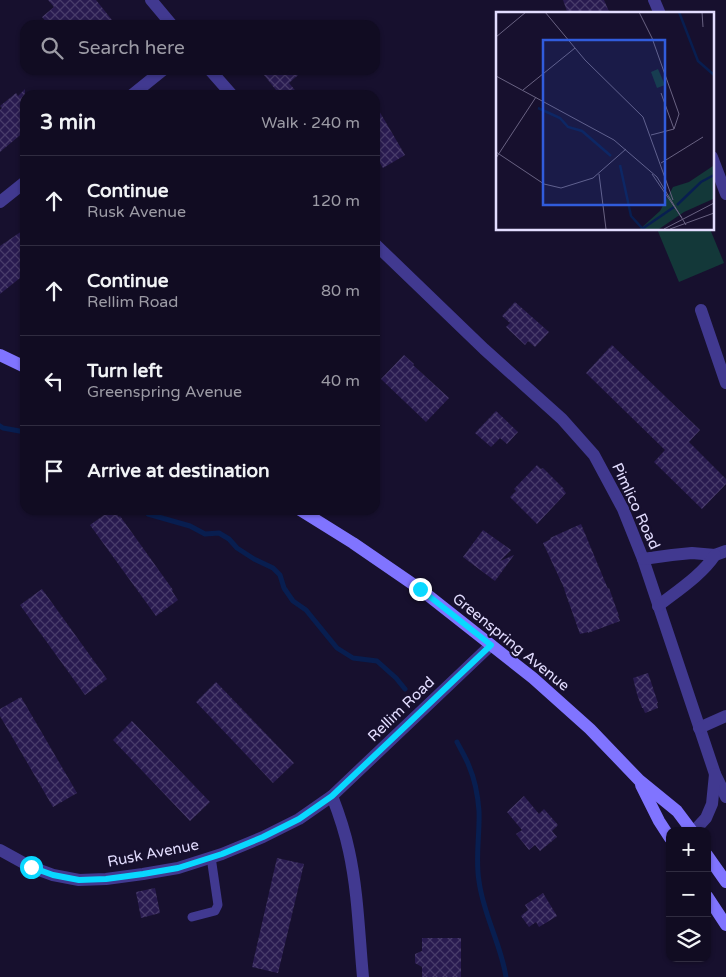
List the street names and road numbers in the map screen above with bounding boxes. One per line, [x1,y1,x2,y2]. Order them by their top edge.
street label: Pimlico Road [608,460,664,552]
street label: Greenspring Avenue [449,589,573,695]
street label: Rellim Road [364,673,438,745]
street label: Rusk Avenue [106,835,200,871]

